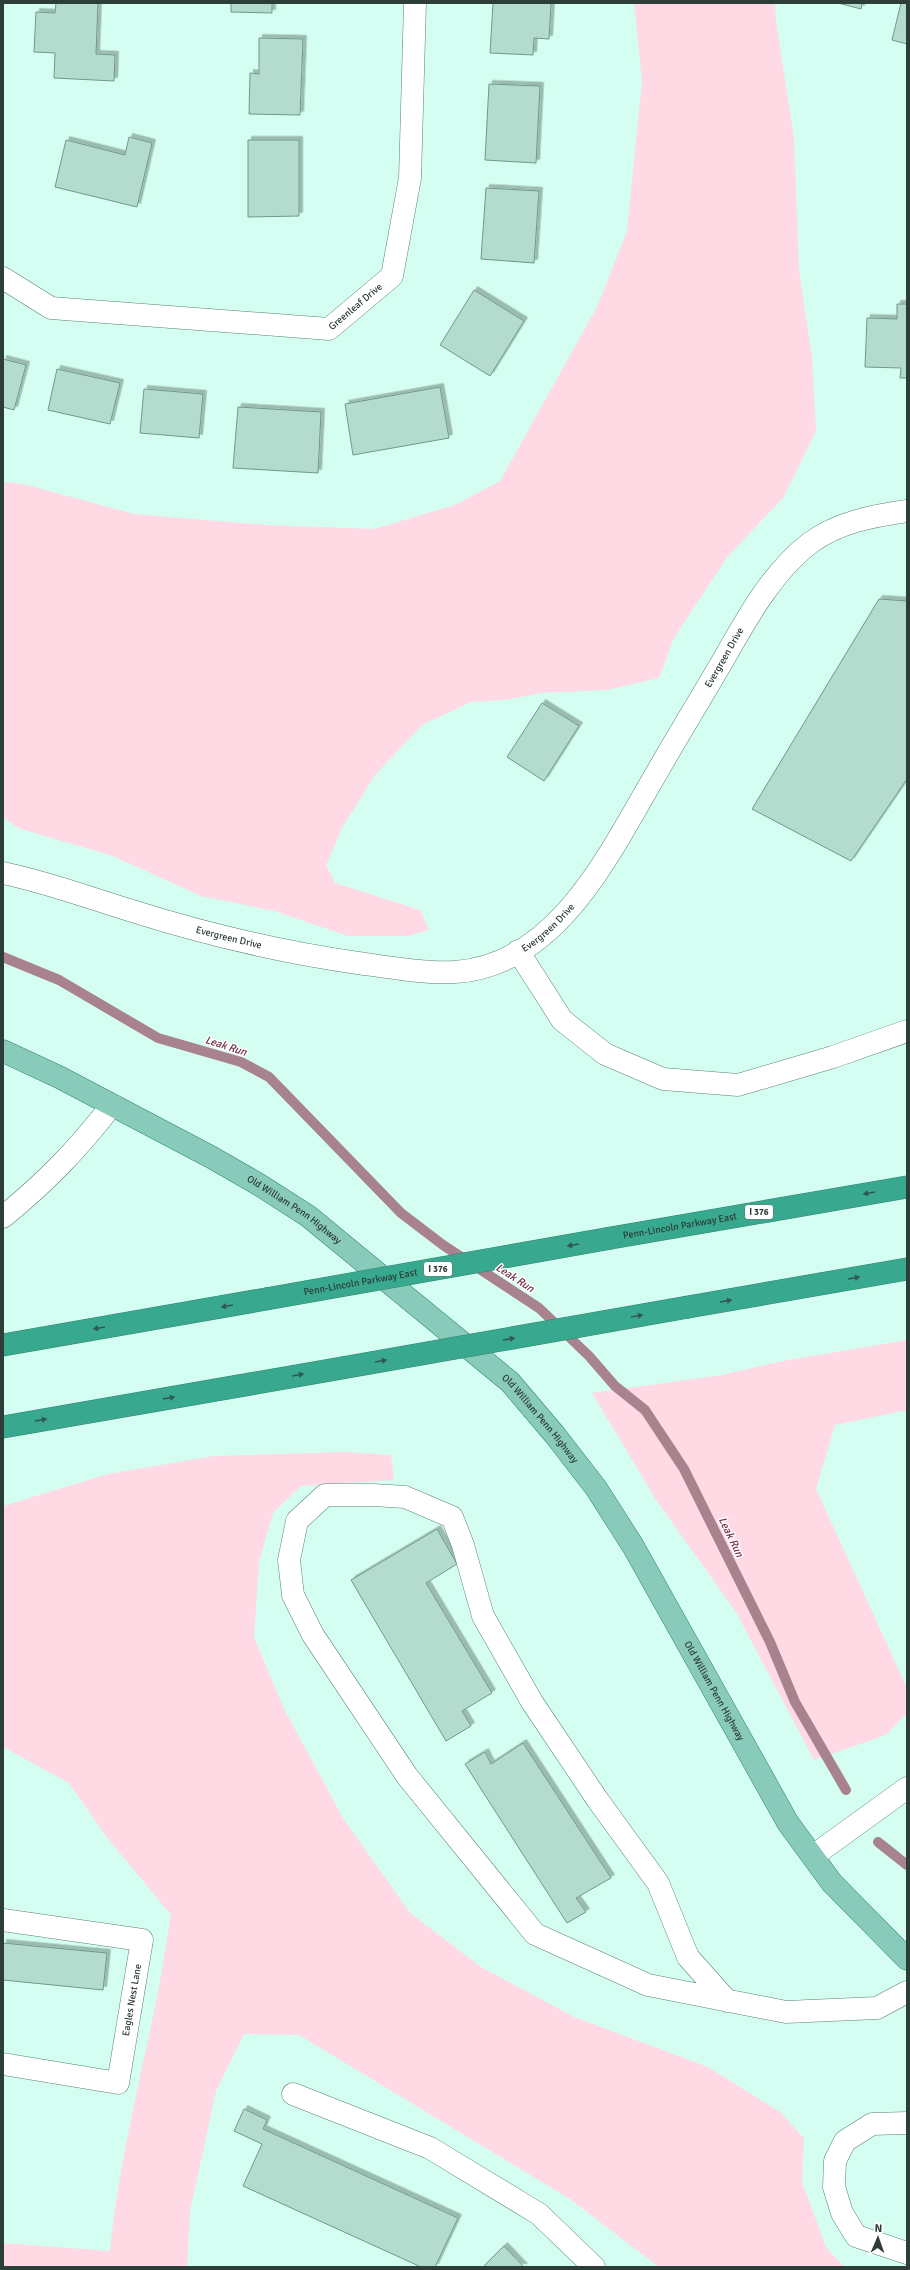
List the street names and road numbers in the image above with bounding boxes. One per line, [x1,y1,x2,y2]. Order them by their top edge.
street label: Greenleaf Drive [326,281,385,333]
street label: Evergreen Drive [702,625,746,690]
street label: Evergreen Drive [519,901,577,955]
street label: Evergreen Drive [195,924,263,951]
street label: Old William Penn Highway [245,1173,344,1247]
road number: I 376 [745,1205,773,1219]
street label: Penn-Lincoln Parkway East [622,1210,738,1242]
road number: I 376 [424,1262,452,1276]
street label: Penn-Lincoln Parkway East [303,1266,419,1298]
street label: Old William Penn Highway [499,1372,581,1466]
street label: Old William Penn Highway [681,1639,747,1743]
street label: Eagles Nest Lane [120,1963,144,2037]

